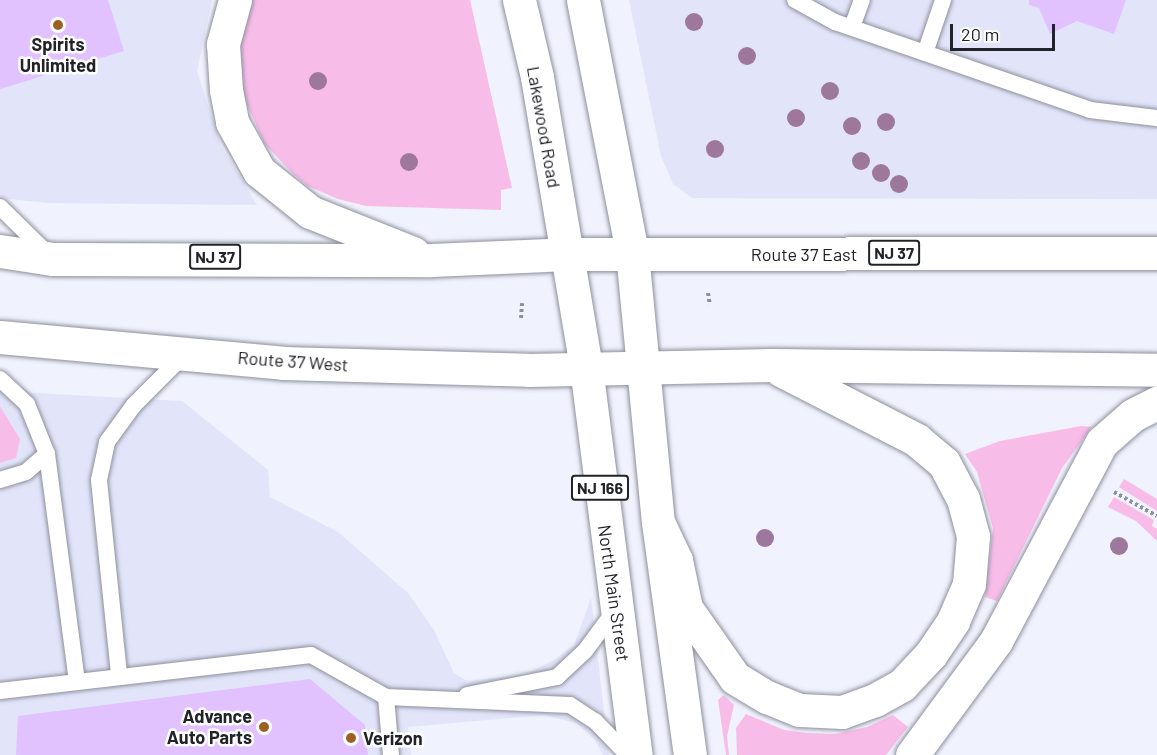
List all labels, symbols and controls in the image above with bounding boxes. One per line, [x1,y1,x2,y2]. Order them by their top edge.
scale bar [953,12,1058,50]
marker: Spirits Unlimited [51,18,65,32]
text: 20 m [961,23,999,45]
place label: Spirits Unlimited [20,34,96,76]
street label: Lakewood Road [523,65,565,189]
road number: NJ 37 [867,240,921,266]
street label: Route 37 East [751,243,857,265]
road number: NJ 37 [188,244,242,270]
street label: Route 37 West [237,346,349,376]
road number: NJ 166 [570,475,630,501]
street label: North Main Street [594,523,634,663]
place label: Advance Auto Parts [167,706,252,748]
marker: Advance Auto Parts [257,720,271,734]
place label: Verizon [363,727,423,749]
marker: Verizon [344,731,358,745]

